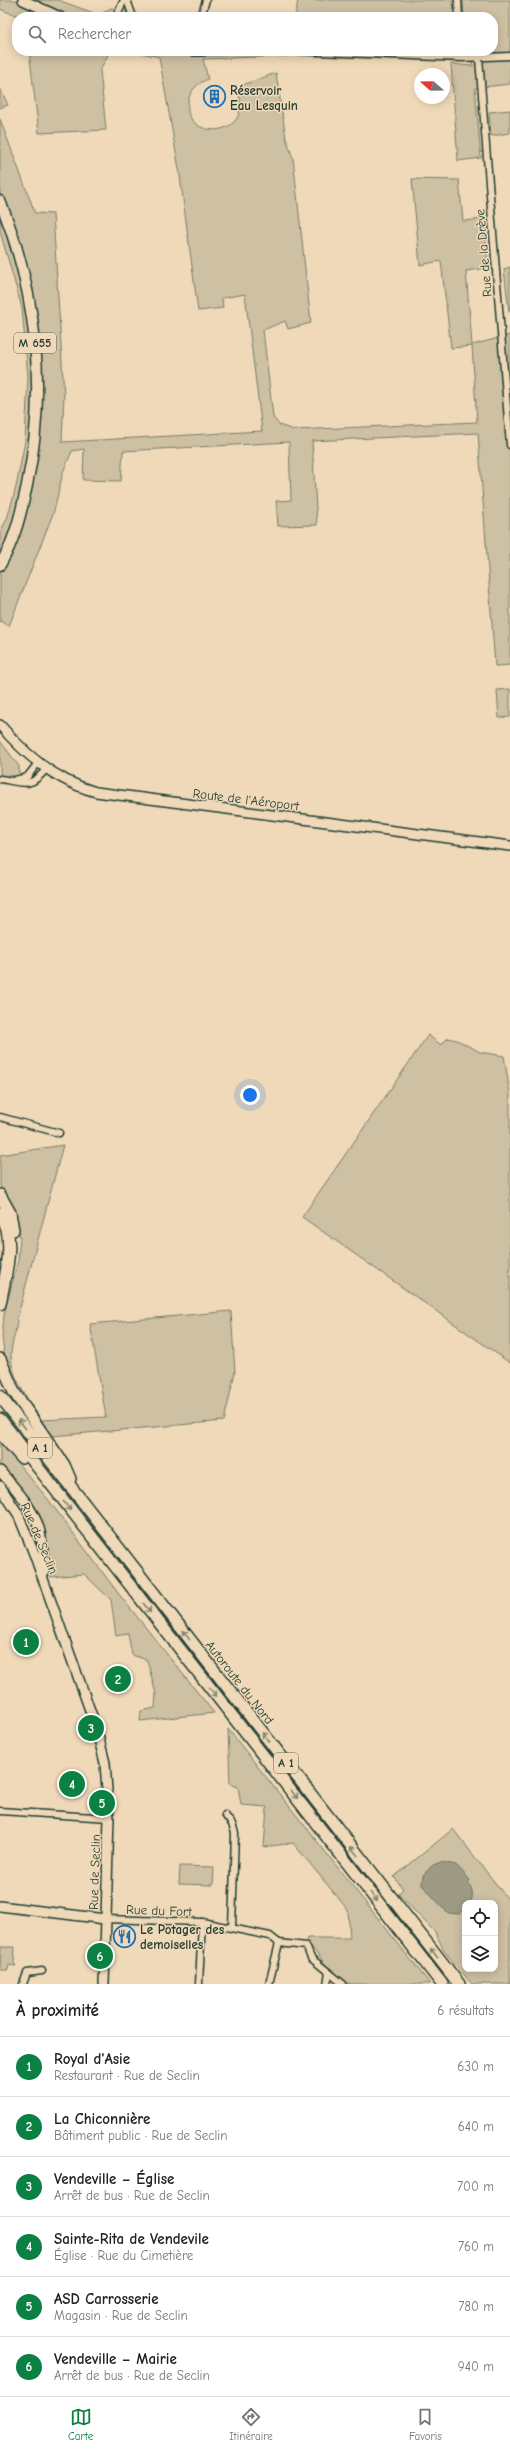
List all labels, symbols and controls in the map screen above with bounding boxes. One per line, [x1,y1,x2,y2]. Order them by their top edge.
search box [12,12,498,56]
icon: search [26,23,48,45]
text: Rechercher [58,25,131,43]
north arrow [414,68,450,104]
place label: Réservoir Eau Lesquin [230,83,298,113]
building icon: Réservoir Eau Lesquin [201,84,227,110]
street label: Rue de la Drève [472,208,495,297]
road number: M 655 [14,333,56,353]
street label: Route de l'Aéroport [192,786,301,814]
your location [240,1085,260,1105]
one-way arrow [17,1419,26,1430]
road number: A 1 [28,1438,52,1458]
street label: Rue de Seclin [18,1500,61,1576]
one-way arrow [62,1501,71,1512]
one-way arrow [143,1603,152,1614]
pin: 1 [13,1627,39,1657]
one-way arrow [182,1629,190,1640]
street label: Autoroute du Nord [202,1637,277,1727]
pin: 2 [105,1664,131,1694]
one-way arrow [209,1686,218,1697]
pin: 3 [78,1713,104,1743]
one-way arrow [262,1732,270,1743]
road number: A 1 [274,1753,298,1773]
pin: 4 [59,1769,85,1799]
pin: 5 [89,1788,115,1818]
one-way arrow [289,1789,298,1800]
street label: Rue de Seclin [86,1834,103,1910]
one-way arrow [350,1845,359,1856]
one-way arrow [369,1891,378,1902]
map controls [462,1900,498,1972]
button: locate [462,1900,498,1936]
street label: Rue du Fort [126,1902,193,1919]
place label: Le Potager des demoiselles [140,1922,225,1952]
restaurant icon: Le Potager des demoiselles [112,1923,138,1949]
button: layers [462,1936,498,1972]
pin: 6 [87,1941,113,1971]
one-way arrow [430,1948,439,1959]
text: À proximité [16,2001,99,2020]
text: 6 résultats [437,2003,494,2018]
text: Royal d'Asie [54,2050,130,2068]
text: 1 [26,2059,32,2074]
text: 630 m [457,2059,494,2074]
text: Restaurant · Rue de Seclin [54,2068,200,2083]
text: La Chiconnière [54,2110,150,2128]
text: 2 [26,2119,32,2134]
text: 640 m [458,2119,494,2134]
text: Bâtiment public · Rue de Seclin [54,2128,227,2143]
text: Vendeville – Église [54,2170,174,2188]
text: 3 [26,2179,32,2194]
text: 700 m [457,2179,494,2194]
text: Arrêt de bus · Rue de Seclin [54,2188,210,2203]
text: Sainte-Rita de Vendevile [54,2230,209,2248]
text: 4 [26,2239,32,2254]
text: 760 m [458,2239,494,2254]
text: Église · Rue du Cimetière [54,2248,193,2263]
text: ASD Carrosserie [54,2290,159,2308]
text: 5 [26,2299,32,2314]
text: 780 m [458,2299,494,2314]
text: Magasin · Rue de Seclin [54,2308,188,2323]
text: Vendeville – Mairie [54,2350,177,2368]
text: 6 [26,2359,32,2374]
text: 940 m [458,2359,494,2374]
text: Arrêt de bus · Rue de Seclin [54,2368,210,2383]
tab: Carte [68,2406,93,2443]
tab: Itinéraire [229,2406,273,2443]
tab: Favoris [409,2406,442,2443]

